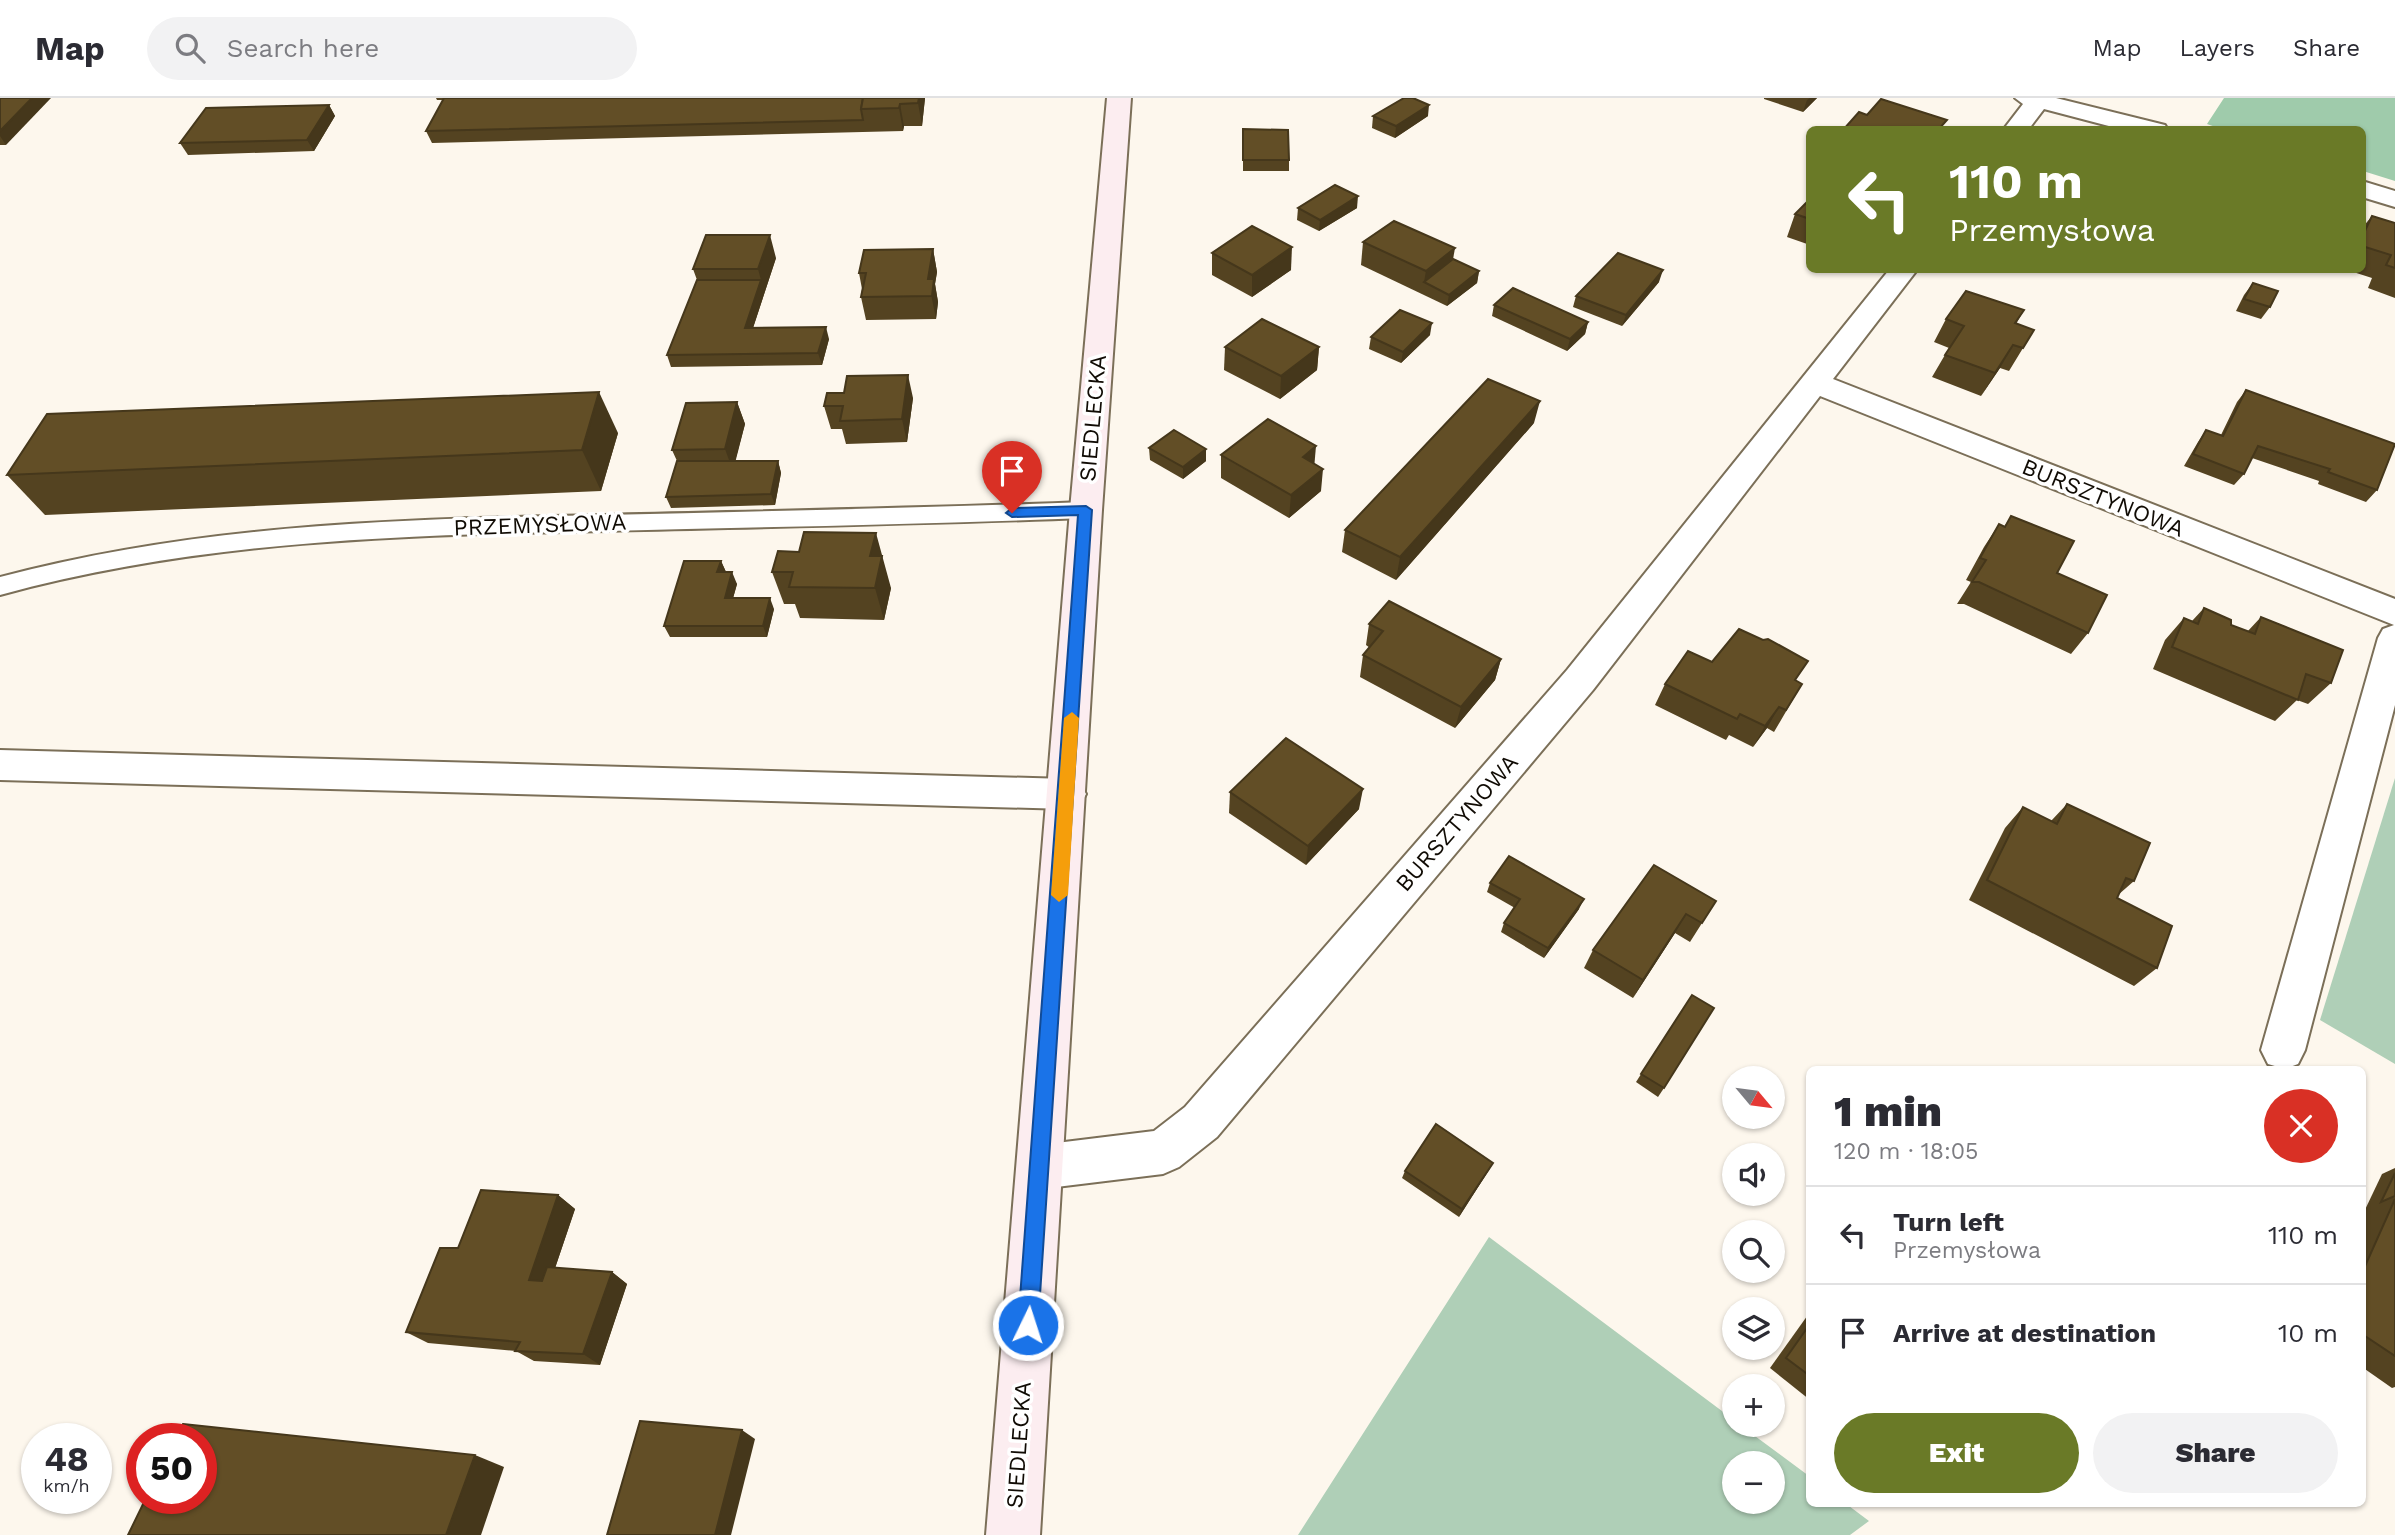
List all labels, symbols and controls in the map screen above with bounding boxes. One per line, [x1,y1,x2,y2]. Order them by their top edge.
search box [147,17,637,80]
text: Map [35,29,105,68]
icon: search [171,29,209,67]
text: Search here [227,33,379,63]
text: Map [2093,34,2141,62]
text: Layers [2179,34,2255,62]
text: Share [2293,34,2360,62]
text: 110 m [1949,152,2083,210]
icon: left [1834,154,1925,245]
text: Przemysłowa [1949,211,2155,249]
street label: SIEDLECKA [1074,354,1112,482]
pin [982,441,1042,513]
icon: arrive [993,452,1031,490]
street label: BURSZTYNOWA [2018,453,2188,543]
street label: PRZEMYSŁOWA [453,508,627,542]
street label: BURSZTYNOWA [1390,749,1524,897]
north arrow [1722,1066,1785,1129]
map controls [1722,1066,1785,1514]
text: 1 min [1834,1087,1942,1136]
button: close [2264,1089,2338,1163]
text: 120 m · 18:05 [1834,1138,1979,1165]
button: sound [1722,1143,1785,1206]
text: Turn left [1893,1207,2004,1237]
icon: left [1834,1216,1872,1254]
button: search [1722,1220,1785,1283]
text: 110 m [2268,1220,2338,1250]
text: Przemysłowa [1893,1237,2041,1264]
position arrow [991,1288,1065,1362]
button: layers [1722,1297,1785,1360]
icon: arrive [1834,1314,1872,1352]
text: Arrive at destination [1893,1318,2156,1348]
text: 10 m [2278,1318,2338,1348]
button: + [1722,1374,1785,1437]
street label: SIEDLECKA [1001,1381,1037,1509]
button: Exit [1834,1413,2079,1493]
button: Share [2093,1413,2338,1493]
speed limit sign: 50 [126,1423,217,1514]
text: 48 [44,1438,89,1480]
button: − [1722,1451,1785,1514]
text: km/h [43,1475,90,1496]

